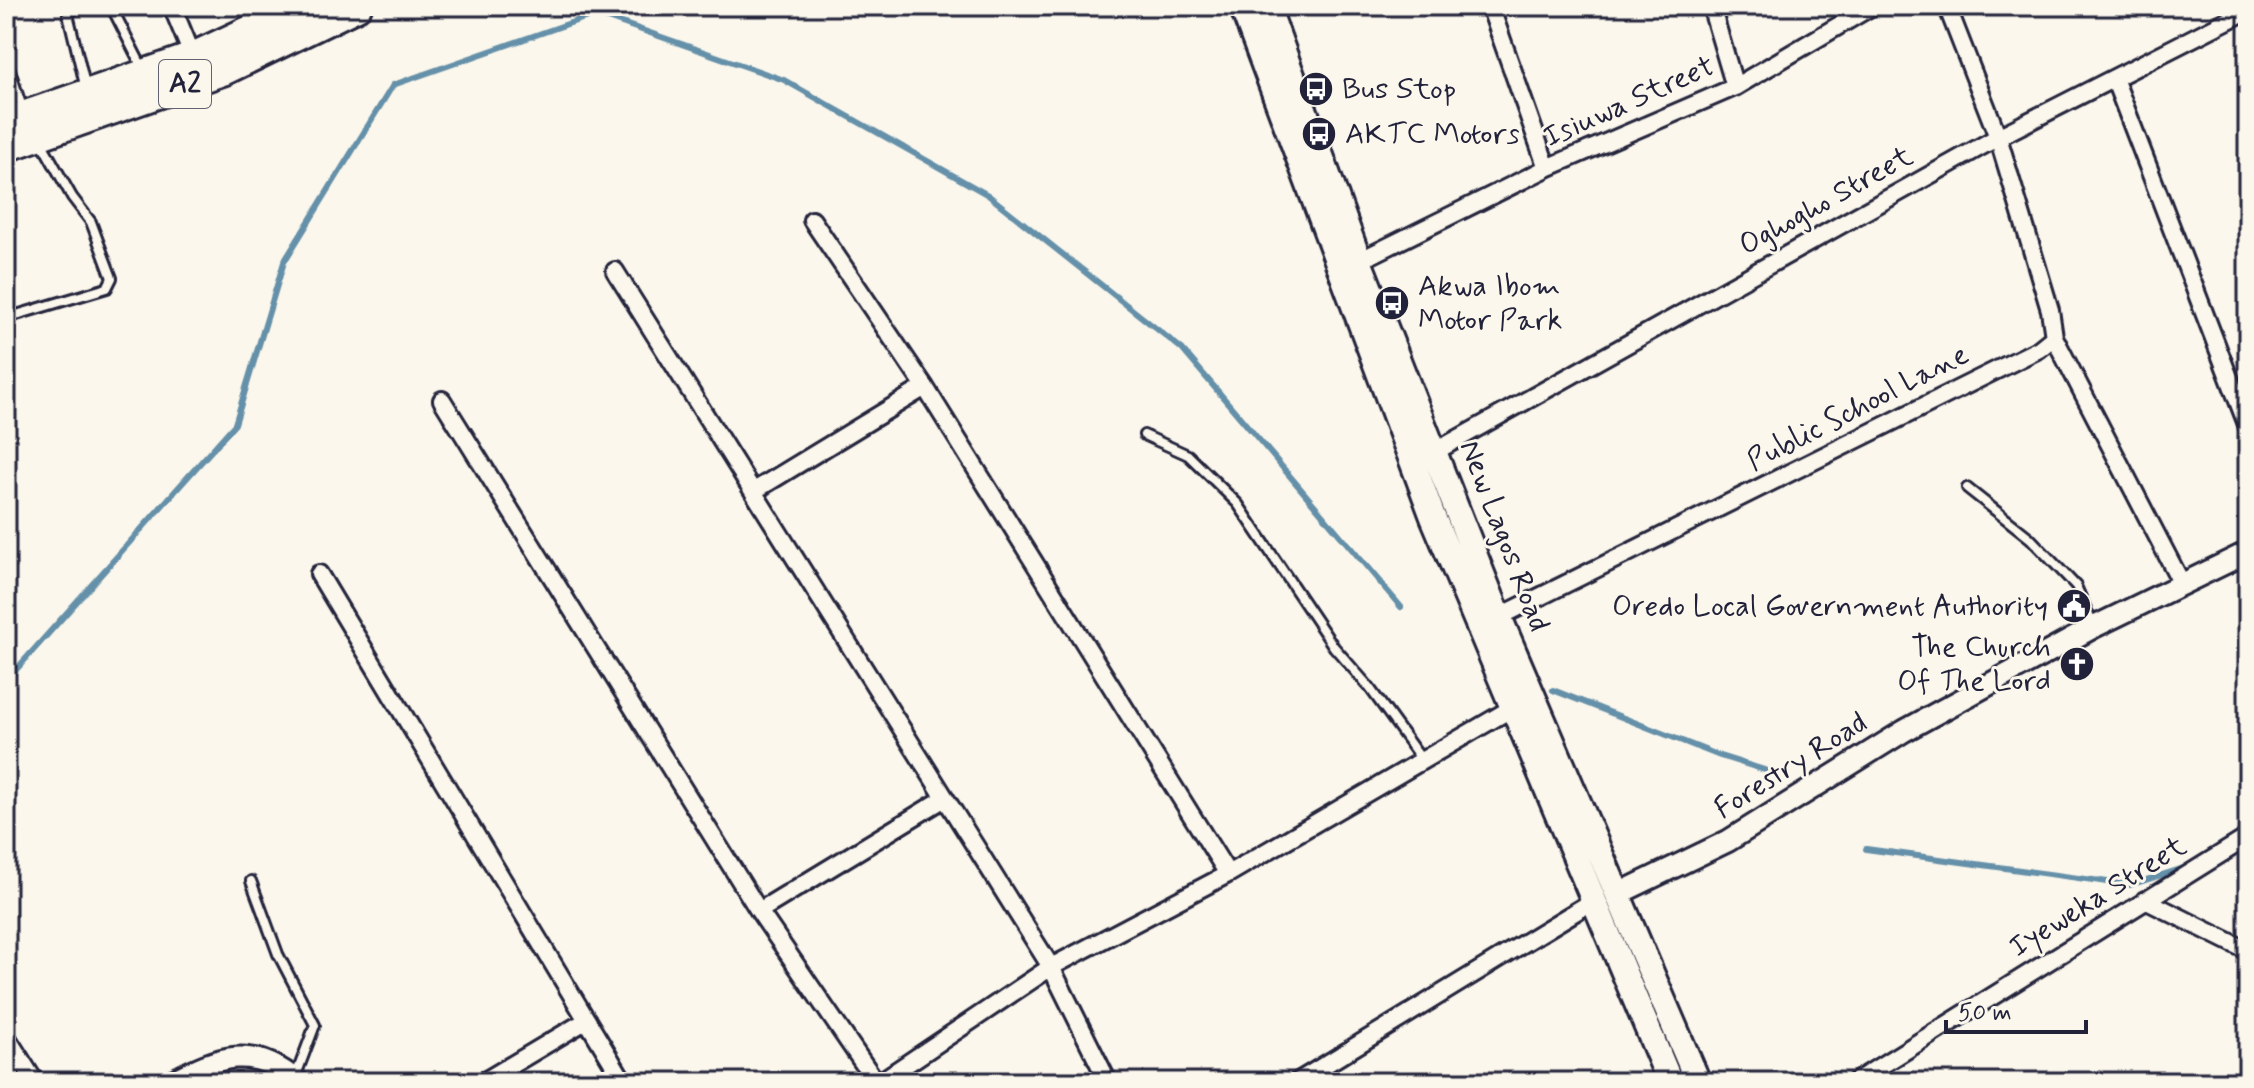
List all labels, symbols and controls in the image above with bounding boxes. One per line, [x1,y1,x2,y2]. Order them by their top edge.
street label: Isiuwa Street [1537,47,1721,157]
road number: A2 [159,60,211,108]
bus stop icon: Bus Stop [1297,70,1335,108]
place label: Bus Stop [1342,70,1456,109]
bus stop icon: AKTC Motors [1300,115,1338,153]
place label: AKTC Motors [1345,115,1520,154]
street label: Oghogho Street [1732,137,1920,265]
place label: Akwa Ibom Motor Park [1418,267,1562,340]
bus stop icon: Akwa Ibom Motor Park [1373,284,1411,322]
street label: Public School Lane [1741,335,1975,481]
street label: New Lagos Road [1450,435,1558,637]
place label: Oredo Local Government Authority [1612,587,2048,626]
public building icon: Oredo Local Government Authority [2055,587,2093,625]
place label: The Church Of The Lord [1897,628,2051,701]
church icon: The Church Of The Lord [2058,645,2096,683]
street label: Forestry Road [1707,704,1875,828]
street label: Iyeweka Street [2002,827,2194,967]
scale bar [1946,984,2086,1034]
text: 50 m [1958,998,2012,1029]

